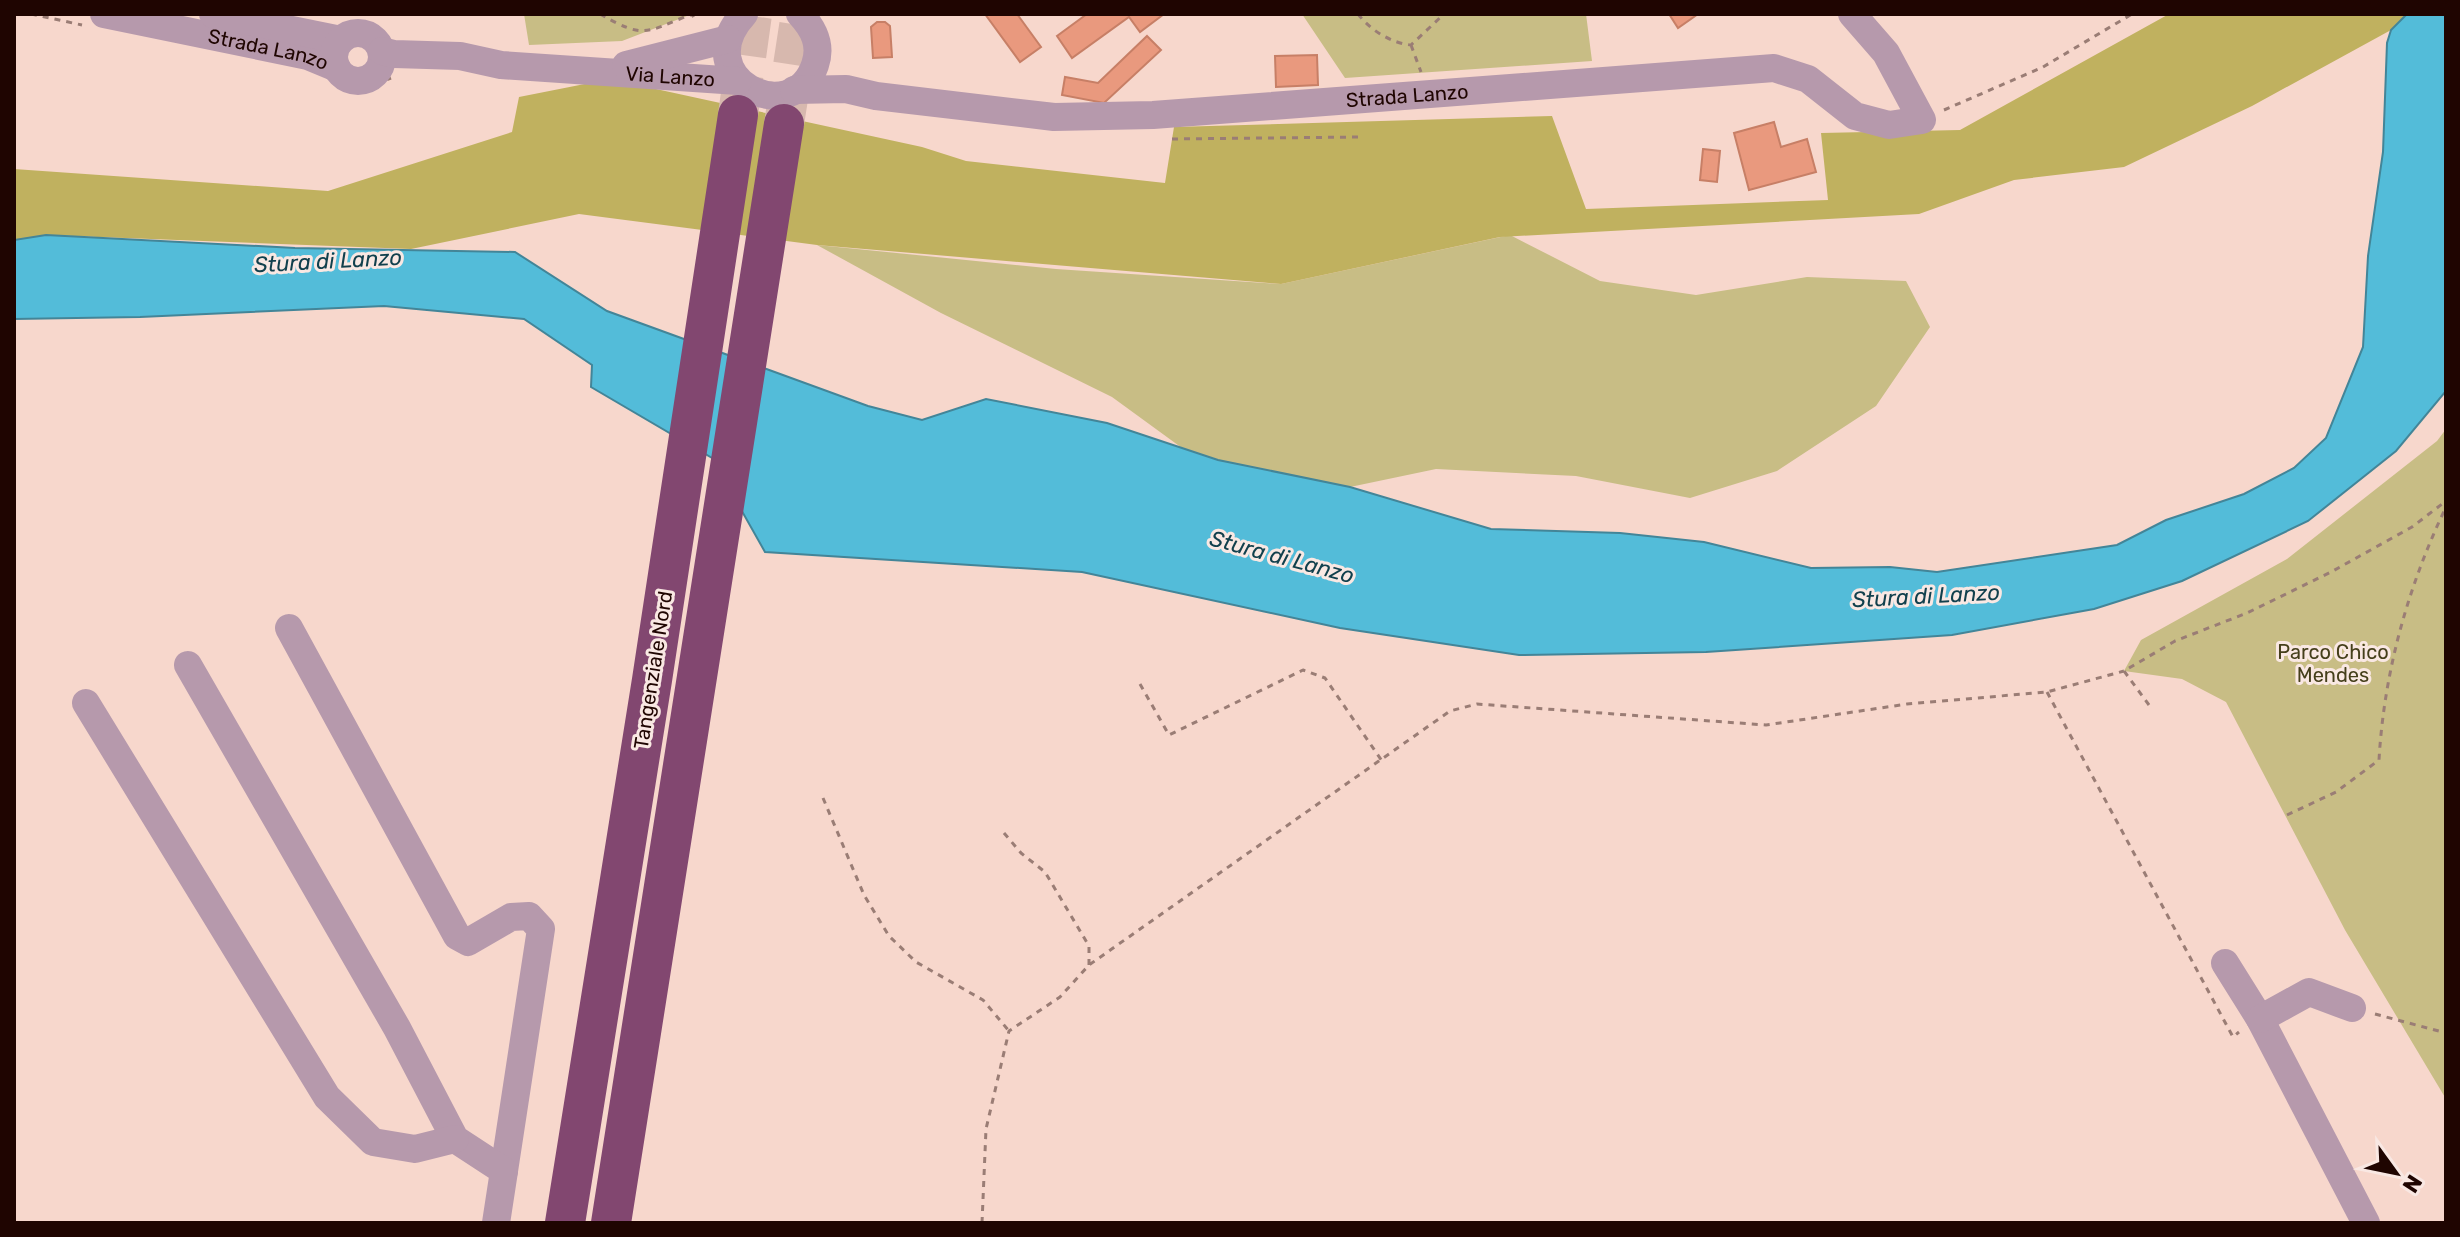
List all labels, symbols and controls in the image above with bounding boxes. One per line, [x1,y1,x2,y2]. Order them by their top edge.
street label: Strada Lanzo [206,24,332,75]
street label: Via Lanzo [625,61,716,91]
street label: Strada Lanzo [1345,79,1469,112]
water label: Stura di Lanzo [253,244,403,278]
water label: Stura di Lanzo [1207,525,1357,589]
water label: Stura di Lanzo [1851,579,2001,613]
street label: Tangenziale Nord [629,589,677,751]
park label: Parco Chico Mendes [2277,640,2389,687]
north arrow [2356,1133,2436,1213]
text: N [2397,1170,2428,1198]

